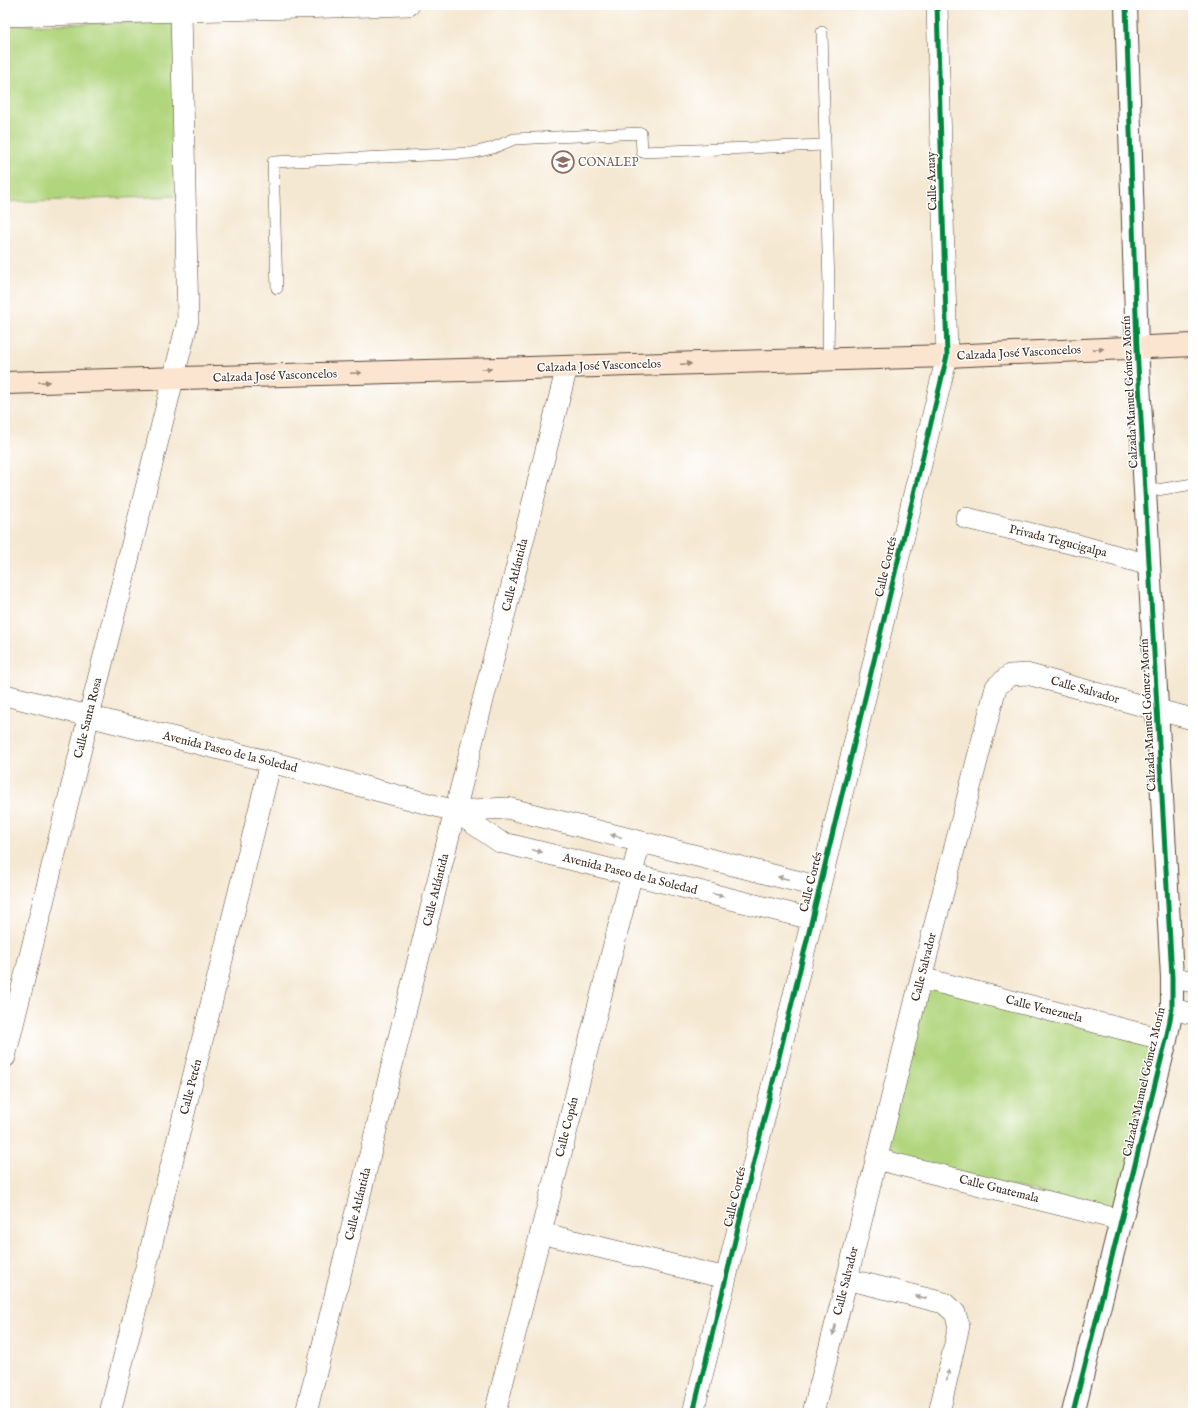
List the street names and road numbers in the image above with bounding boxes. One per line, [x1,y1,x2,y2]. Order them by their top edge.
street label: Calle Azuay [923,151,941,211]
street label: Calzada Manuel Gómez Morín [1118,315,1141,469]
street label: Calzada José Vasconcelos [956,342,1082,365]
street label: Calzada José Vasconcelos [537,356,661,377]
street label: Calzada José Vasconcelos [213,366,337,387]
street label: Privada Tegucigalpa [1007,522,1109,562]
street label: Calle Cortés [872,535,900,599]
street label: Calle Atlántida [499,536,531,613]
street label: Calzada Manuel Gómez Morín [1136,638,1159,792]
street label: Calle Salvador [1049,673,1122,707]
street label: Calle Santa Rosa [71,675,106,760]
street label: Avenida Paseo de la Soledad [160,728,299,776]
street label: Avenida Paseo de la Soledad [560,850,699,898]
street label: Calle Cortés [796,850,826,914]
street label: Calle Atlántida [420,851,452,928]
street label: Calle Salvador [908,930,940,1003]
street label: Calle Venezuela [1004,992,1085,1026]
street label: Calzada Manuel Gómez Morín [1119,1005,1169,1158]
street label: Calle Petén [177,1057,205,1116]
street label: Calle Copán [552,1095,583,1159]
street label: Calle Atlántida [342,1165,374,1242]
street label: Calle Cortés [721,1165,749,1229]
street label: Calle Guatemala [957,1172,1041,1206]
street label: Calle Salvador [830,1244,862,1317]

